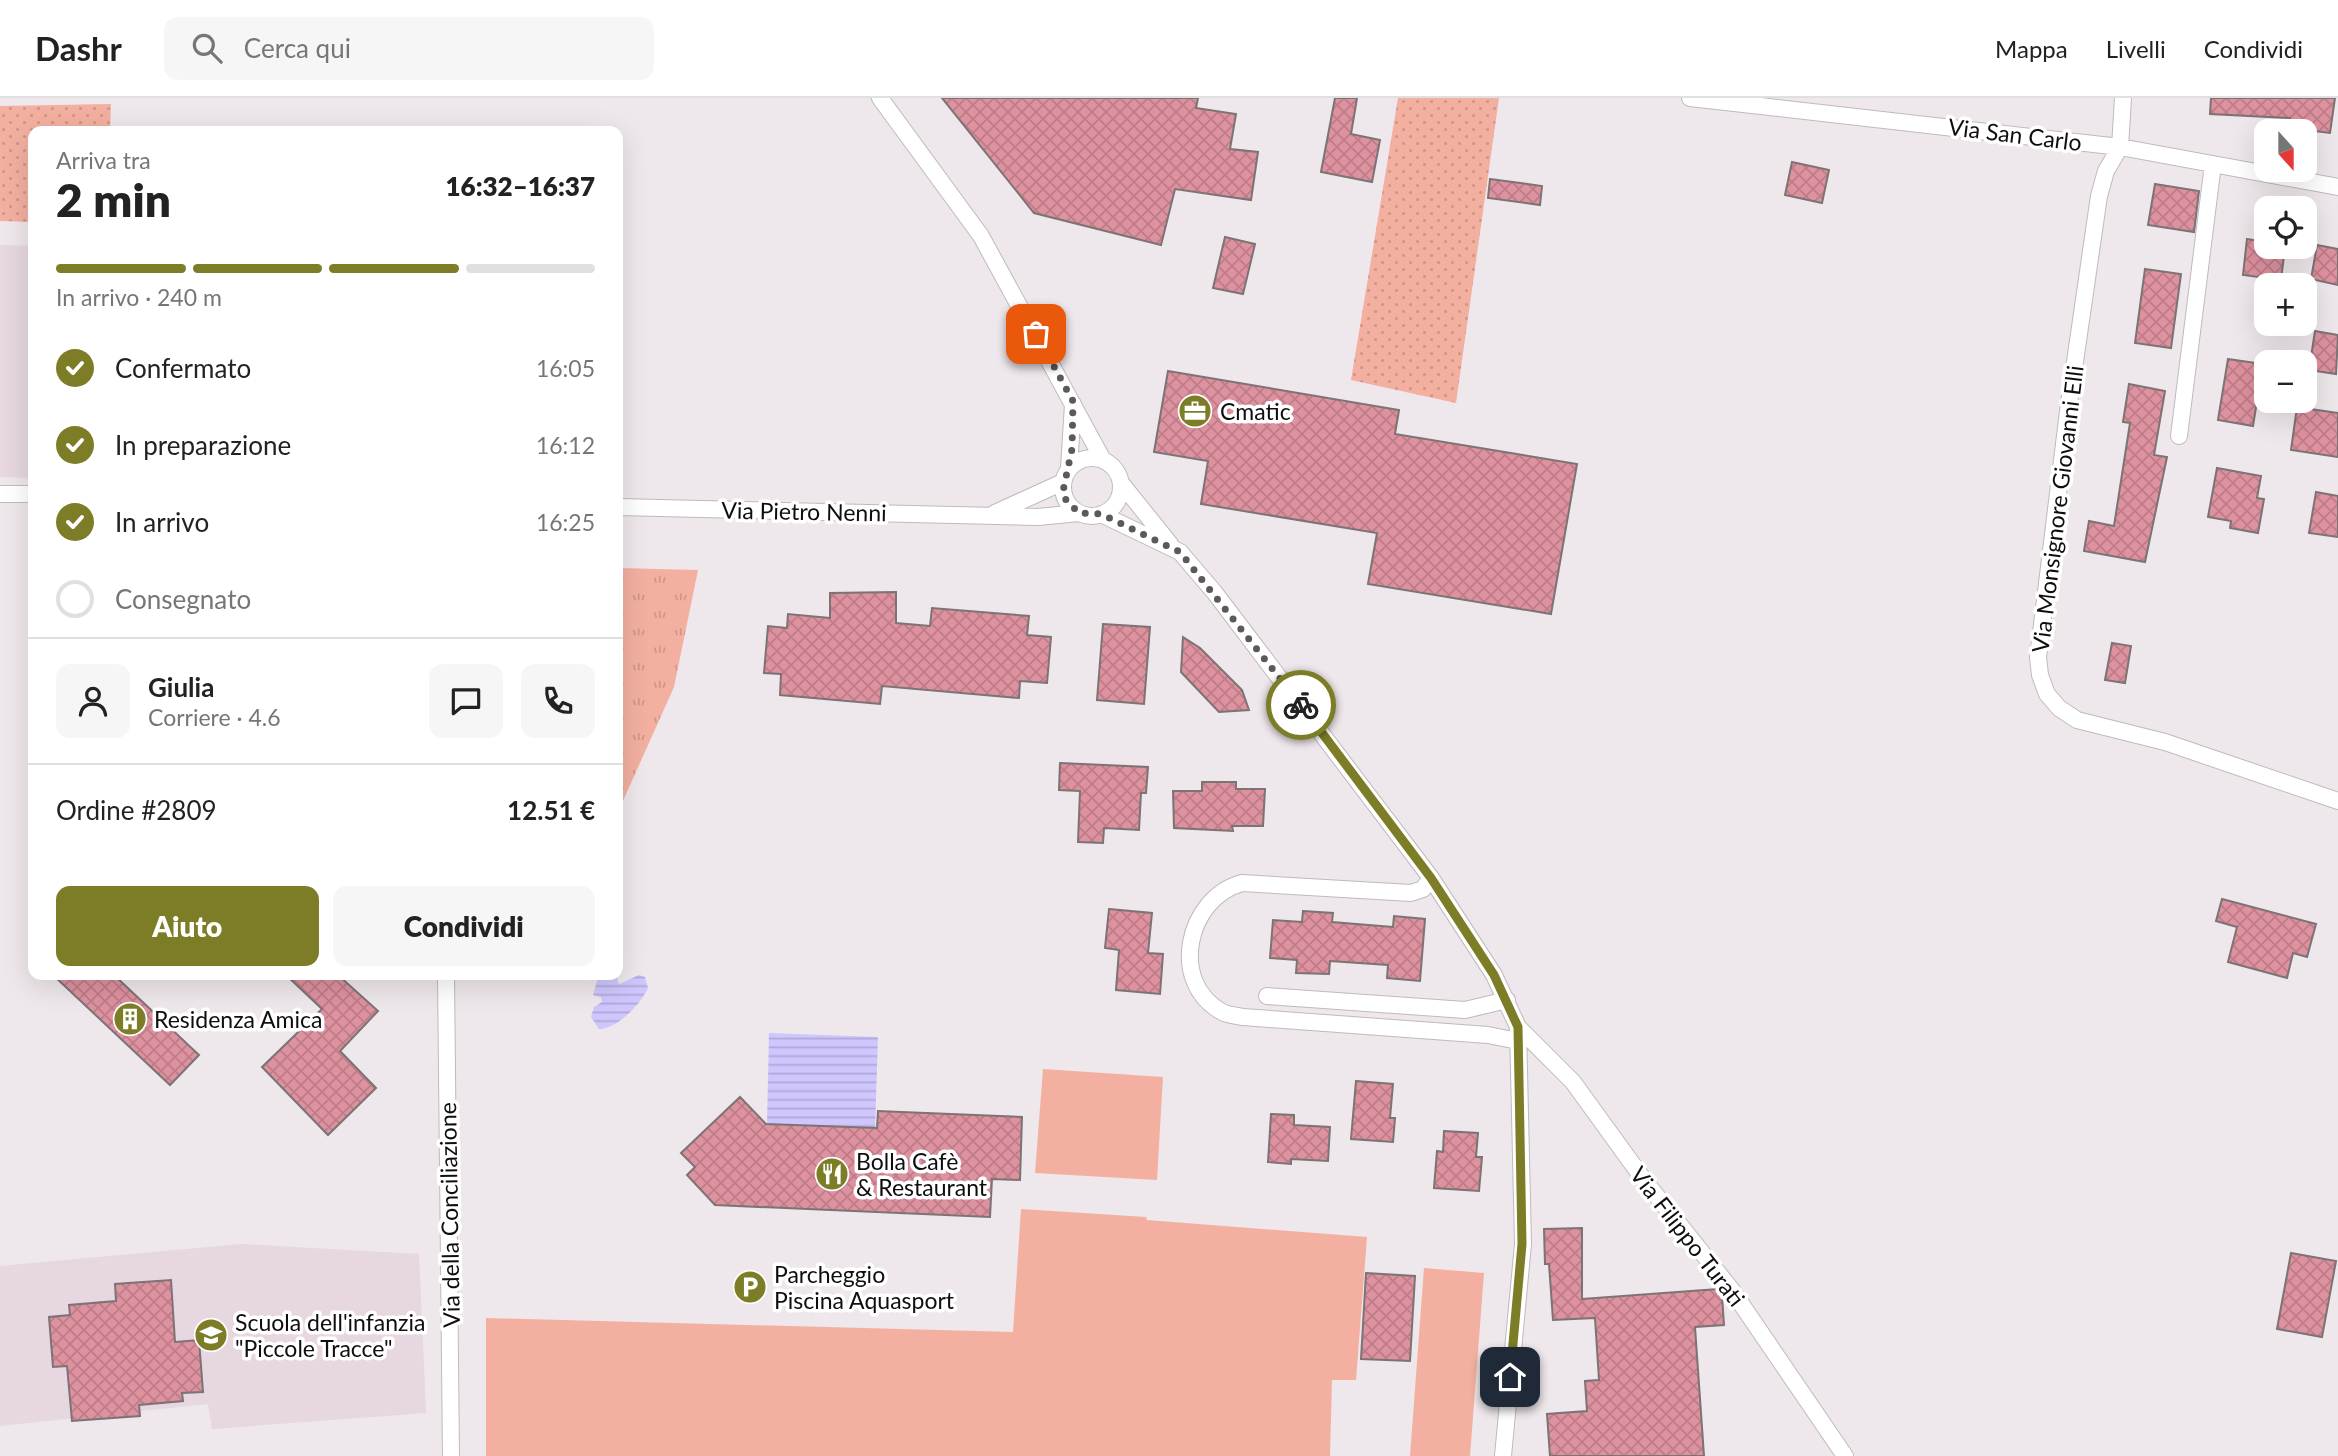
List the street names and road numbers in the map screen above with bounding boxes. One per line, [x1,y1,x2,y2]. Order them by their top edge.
street label: Via San Carlo [1947,112,2083,156]
street label: Via Monsignore Giovanni Elli [2025,364,2089,654]
street label: Via Pietro Nenni [721,496,887,526]
street label: Via della Conciliazione [433,1102,465,1328]
street label: Via Filippo Turati [1625,1161,1751,1311]

